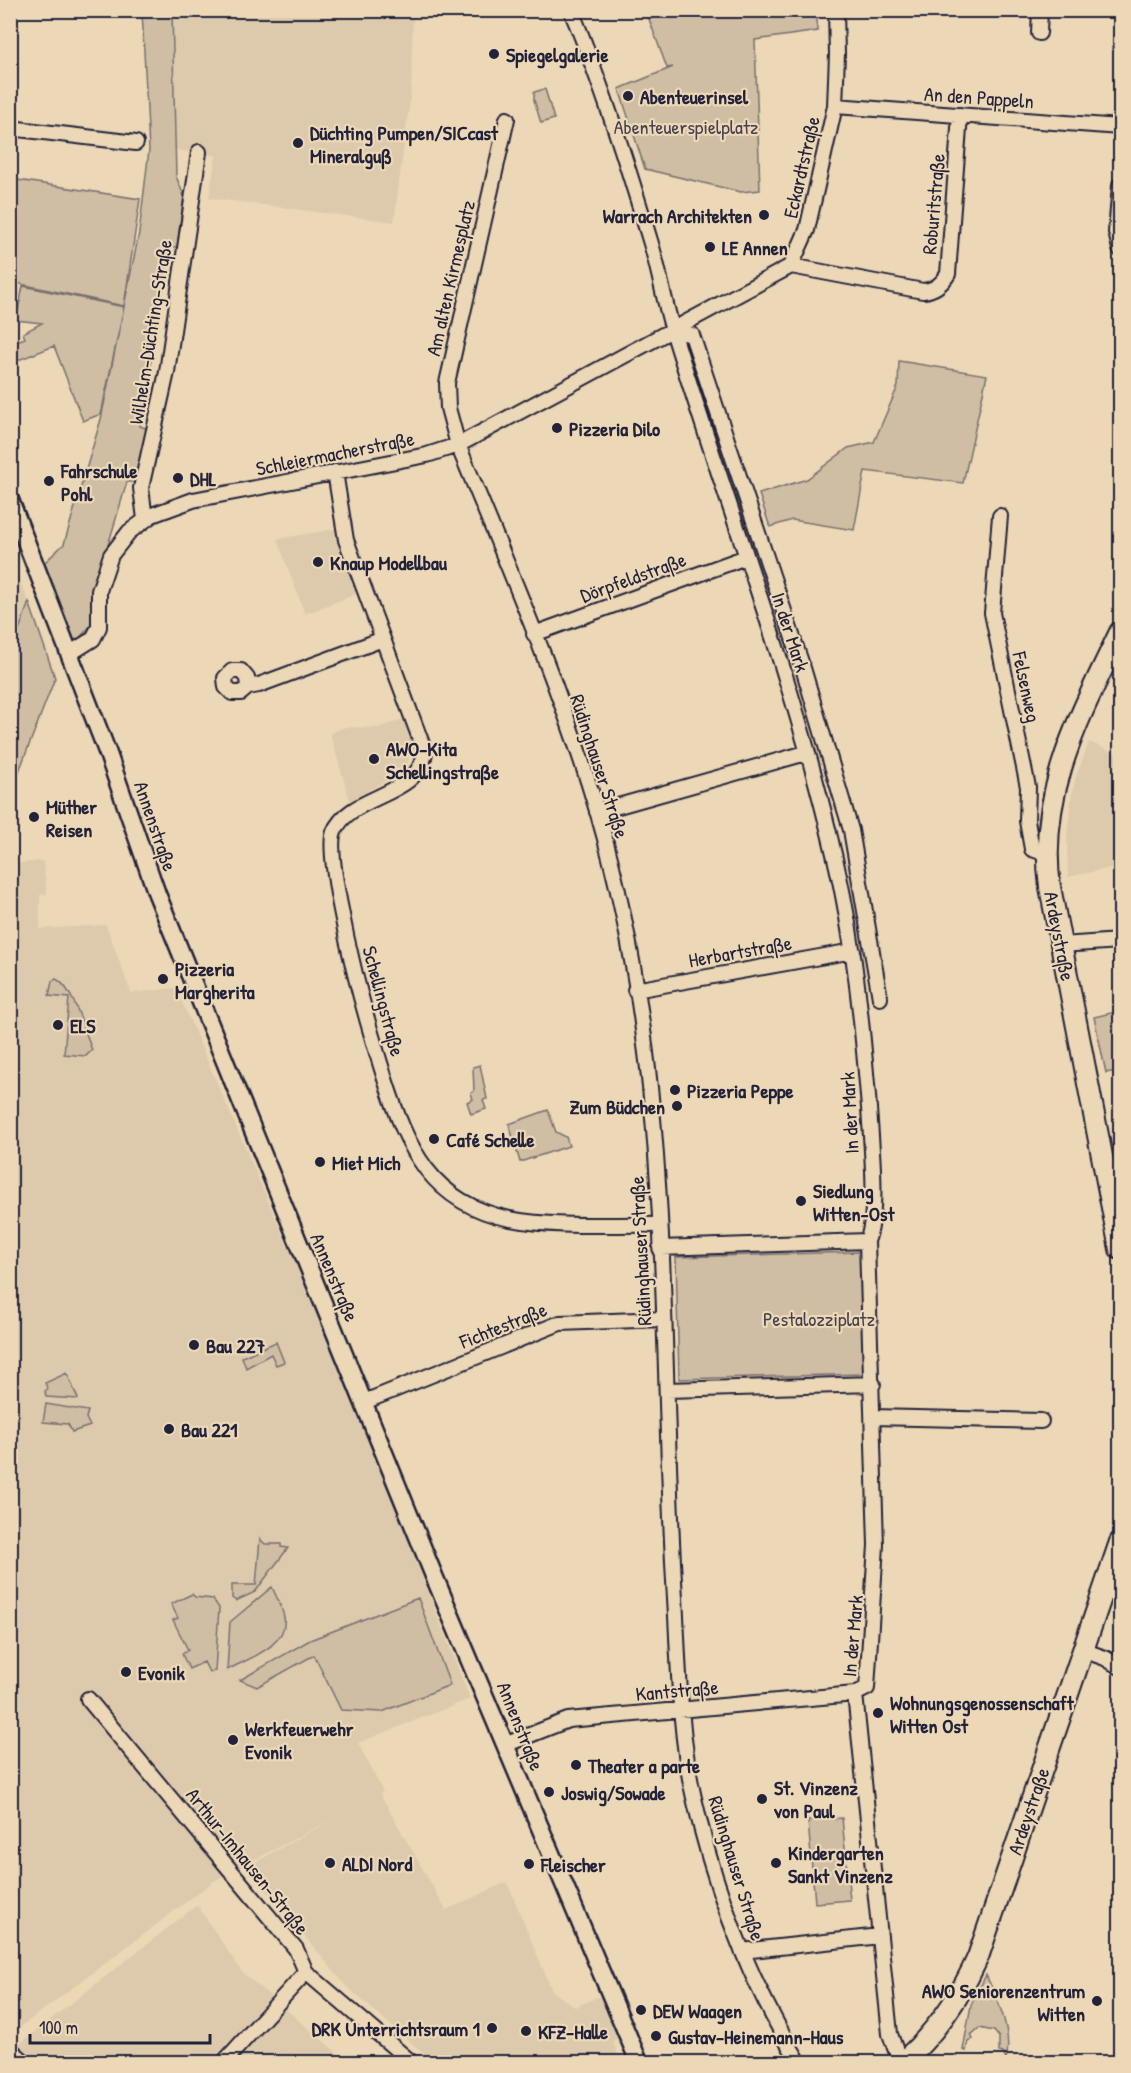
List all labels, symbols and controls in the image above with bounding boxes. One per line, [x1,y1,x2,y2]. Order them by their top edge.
place label: Spiegelgalerie [506,41,609,69]
marker: Spiegelgalerie [487,47,501,61]
street label: An den Pappeln [923,80,1035,114]
place label: Abenteuerinsel [640,83,749,110]
marker: Abenteuerinsel [621,89,635,103]
park label: Abenteuerspielplatz [614,113,759,140]
street label: Eckardtstraße [776,113,826,221]
place label: Düchting Pumpen/SICcast Mineralguß [310,119,499,170]
marker: Düchting Pumpen/SICcast Mineralguß [291,136,305,150]
street label: Roburitstraße [915,152,951,256]
street label: Am alten Kirmesplatz [419,197,481,358]
place label: Warrach Architekten [603,202,752,229]
marker: Warrach Architekten [757,208,771,222]
place label: LE Annen [722,234,788,261]
street label: Wilhelm-Düchting-Straße [122,238,178,426]
marker: LE Annen [703,240,717,254]
place label: Pizzeria Dilo [569,415,660,442]
marker: Pizzeria Dilo [550,421,564,435]
street label: Schleiermacherstraße [254,424,416,482]
place label: Fahrschule Pohl [60,457,138,507]
place label: DHL [190,465,217,492]
marker: DHL [171,471,185,485]
marker: Fahrschule Pohl [42,474,56,488]
street label: Dörpfeldstraße [576,545,690,609]
place label: Knaup Modellbau [330,549,448,577]
marker: Knaup Modellbau [311,555,325,569]
street label: In der Mark [765,589,817,675]
street label: Felsenweg [1006,648,1048,725]
street label: Rüdinghauser Straße [564,691,636,841]
place label: AWO-Kita Schellingstraße [386,735,499,786]
marker: AWO-Kita Schellingstraße [367,752,381,766]
street label: Annenstraße [128,777,184,875]
place label: Müther Reisen [46,793,97,843]
marker: Müther Reisen [27,810,41,824]
street label: Ardeystraße [1038,889,1082,983]
street label: Herbartstraße [686,929,794,973]
street label: Schellingstraße [356,943,412,1059]
place label: Pizzeria Margherita [175,955,255,1006]
marker: Pizzeria Margherita [156,972,170,986]
place label: ELS [70,1012,96,1039]
marker: ELS [51,1018,65,1032]
street label: In der Mark [833,1071,865,1155]
place label: Pizzeria Peppe [687,1077,793,1105]
marker: Pizzeria Peppe [668,1083,682,1097]
place label: Zum Büdchen [570,1093,665,1120]
marker: Zum Büdchen [670,1099,684,1113]
place label: Café Schelle [446,1126,534,1153]
marker: Café Schelle [427,1132,441,1146]
place label: Miet Mich [332,1149,401,1176]
marker: Miet Mich [313,1155,327,1169]
street label: Rüdinghauser Straße [623,1176,657,1326]
place label: Siedlung Witten-Ost [813,1177,895,1227]
marker: Siedlung Witten-Ost [794,1194,808,1208]
street label: Annenstraße [304,1229,366,1325]
street label: Fichtestraße [455,1295,551,1355]
park label: Pestalozziplatz [763,1305,876,1332]
place label: Bau 227 [206,1332,265,1359]
marker: Bau 227 [187,1338,201,1352]
place label: Bau 221 [181,1416,238,1443]
marker: Bau 221 [162,1422,176,1436]
street label: In der Mark [835,1594,869,1678]
place label: Evonik [138,1659,185,1686]
marker: Evonik [119,1665,133,1679]
street label: Kantstraße [635,1673,719,1707]
street label: Annenstraße [491,1678,551,1774]
place label: Wohnungsgenossenschaft Witten Ost [890,1689,1075,1739]
marker: Wohnungsgenossenschaft Witten Ost [871,1706,885,1720]
place label: Werkfeuerwehr Evonik [245,1715,354,1765]
marker: Werkfeuerwehr Evonik [226,1733,240,1747]
place label: Theater a parte [587,1752,700,1780]
marker: Theater a parte [569,1758,583,1772]
street label: Ardeystraße [1001,1764,1055,1858]
place label: St. Vinzenz von Paul [774,1774,858,1824]
place label: Joswig/Sowade [561,1779,665,1807]
street label: Arthur-Imhausen-Straße [180,1782,316,1940]
marker: Joswig/Sowade [542,1785,556,1799]
marker: St. Vinzenz von Paul [755,1792,769,1806]
street label: Rüdinghauser Straße [702,1793,772,1944]
place label: Kindergarten Sankt Vinzenz [788,1839,893,1889]
place label: ALDI Nord [342,1850,412,1877]
place label: Fleischer [540,1851,606,1878]
marker: ALDI Nord [323,1856,337,1870]
marker: Kindergarten Sankt Vinzenz [769,1856,783,1870]
marker: Fleischer [522,1857,536,1871]
place label: AWO Seniorenzentrum Witten [922,1977,1085,2027]
marker: AWO Seniorenzentrum Witten [1090,1994,1104,2008]
place label: DEW Waagen [653,1997,742,2025]
marker: DEW Waagen [634,2003,648,2017]
scale bar [30,2007,210,2045]
text: 100 m [39,2015,78,2040]
place label: DRK Unterrichtsraum 1 [312,2015,480,2042]
place label: KFZ-Halle [538,2018,608,2045]
marker: DRK Unterrichtsraum 1 [485,2021,499,2035]
place label: Gustav-Heinemann-Haus [668,2023,844,2050]
marker: KFZ-Halle [519,2024,533,2038]
marker: Gustav-Heinemann-Haus [649,2029,663,2043]

